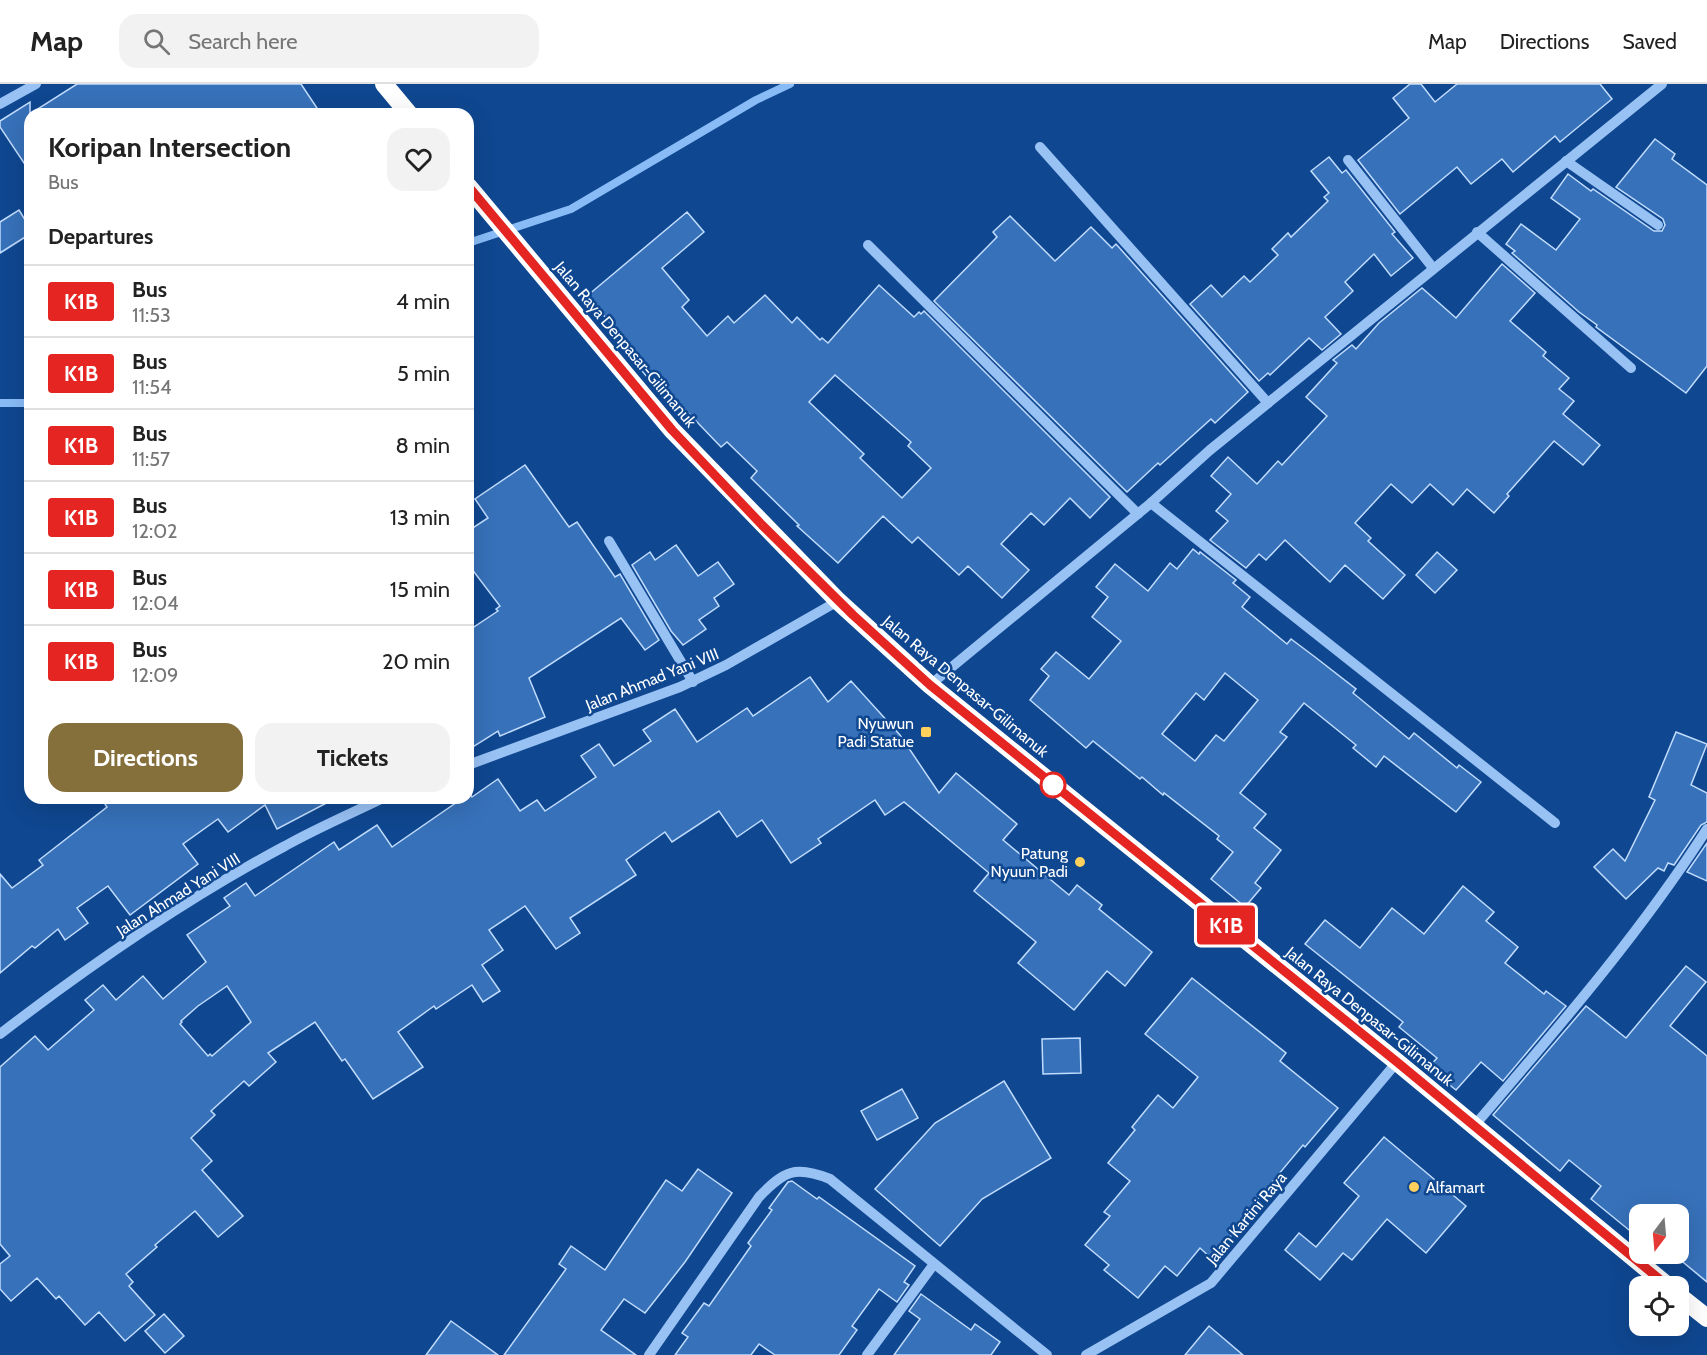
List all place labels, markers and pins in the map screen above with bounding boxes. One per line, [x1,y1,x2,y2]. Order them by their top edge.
place label: Nyuwun Padi Statue [838,714,914,751]
marker: Nyuwun Padi Statue [919,725,933,739]
unlabelled marker [1040,772,1066,798]
place label: Patung Nyuun Padi [991,844,1069,881]
marker: Patung Nyuun Padi [1073,855,1087,869]
place label: Alfamart [1426,1178,1485,1197]
marker: Alfamart [1407,1180,1421,1194]

